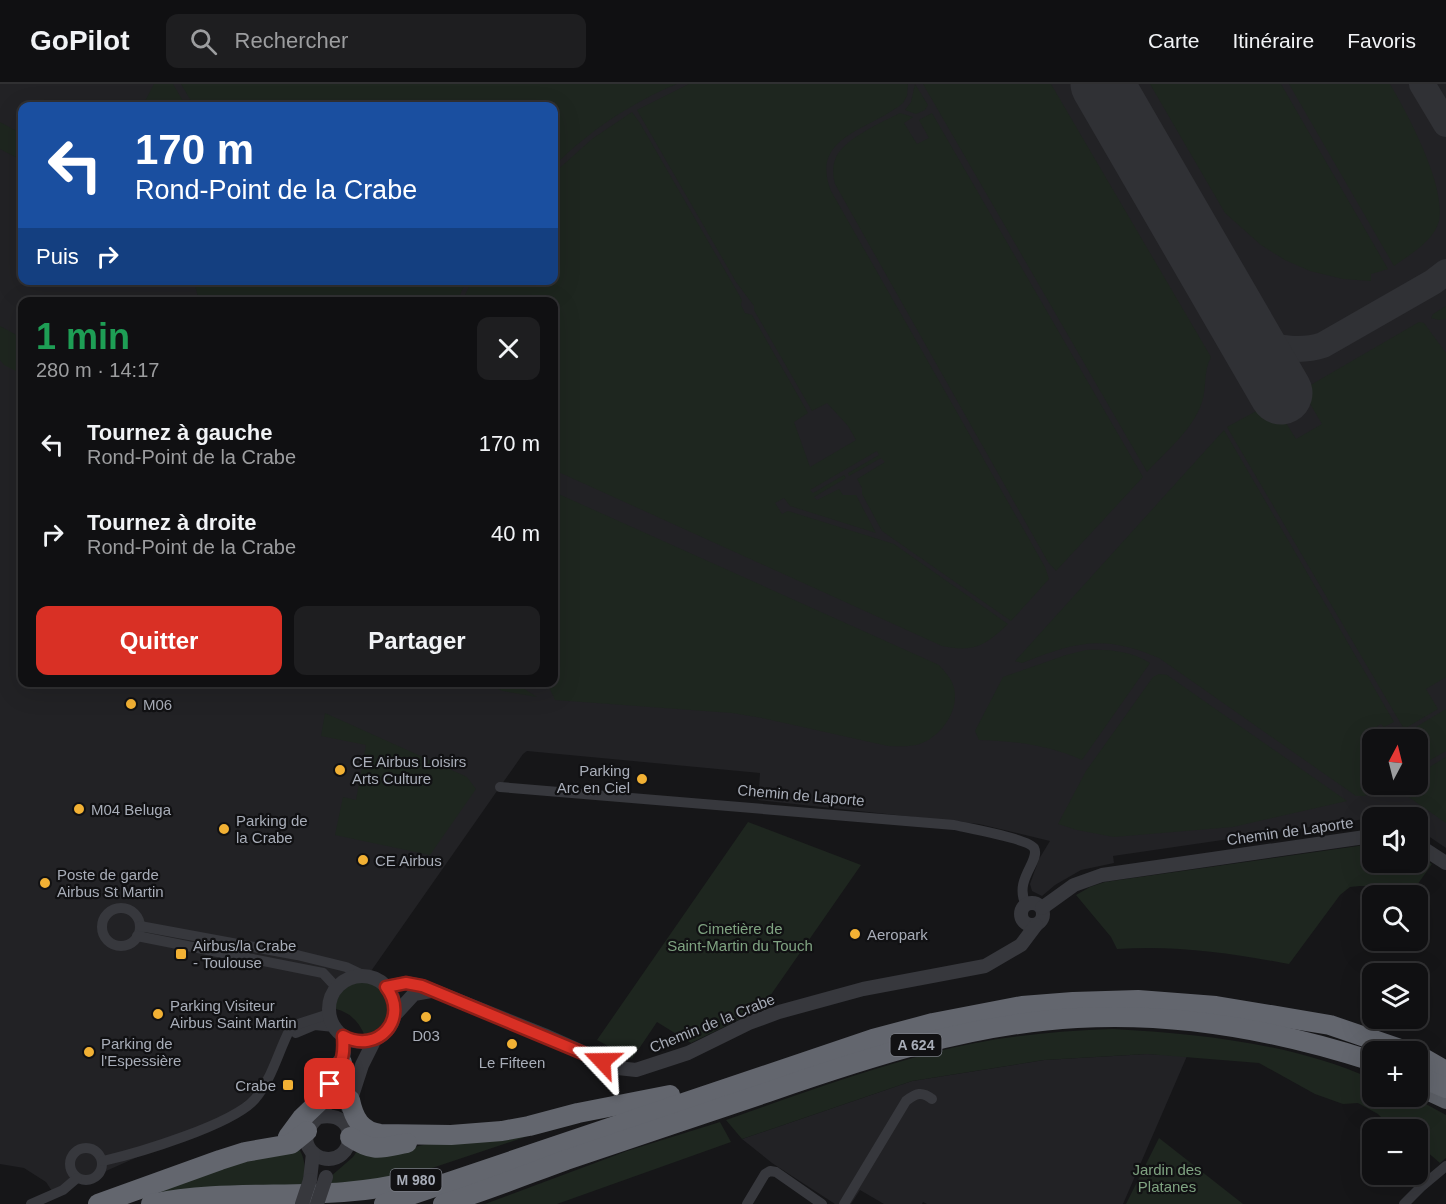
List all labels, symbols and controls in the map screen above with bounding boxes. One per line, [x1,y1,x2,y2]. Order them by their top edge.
search box [166,14,586,68]
text: GoPilot [30,25,130,56]
icon: search [187,25,220,58]
text: Rechercher [235,28,348,53]
text: Carte [1148,29,1199,52]
text: Itinéraire [1232,29,1314,52]
text: Favoris [1347,29,1416,52]
icon: left [36,126,114,204]
text: 170 m [135,126,254,173]
text: Rond-Point de la Crabe [135,175,417,205]
icon: right [91,240,124,273]
text: Puis [36,244,79,269]
text: 1 min [36,316,130,357]
button: close [477,317,540,380]
text: 280 m · 14:17 [36,359,159,381]
text: Tournez à gauche [87,420,272,445]
icon: left [36,428,69,461]
text: 170 m [479,431,540,456]
text: Rond-Point de la Crabe [87,446,296,468]
text: Tournez à droite [87,510,257,535]
icon: right [36,518,69,551]
text: 40 m [491,521,540,546]
text: Rond-Point de la Crabe [87,536,296,558]
button: Quitter [36,606,282,675]
button: Partager [294,606,540,675]
place label: M06 [143,696,172,713]
marker: M06 [124,697,138,711]
north arrow [1362,729,1428,795]
map controls [1362,729,1428,1185]
place label: CE Airbus Loisirs Arts Culture [352,753,466,787]
place label: Parking Arc en Ciel [557,762,630,796]
marker: CE Airbus Loisirs Arts Culture [333,763,347,777]
marker: Parking Arc en Ciel [635,772,649,786]
street label: Chemin de Laporte [737,781,865,809]
place label: M04 Beluga [91,801,172,818]
marker: M04 Beluga [72,802,86,816]
button: sound [1362,807,1428,873]
place label: Parking de la Crabe [236,812,308,846]
street label: Chemin de Laporte [1226,814,1354,848]
marker: Parking de la Crabe [217,822,231,836]
place label: CE Airbus [375,852,442,869]
marker: CE Airbus [356,853,370,867]
place label: Poste de garde Airbus St Martin [57,866,164,900]
marker: Poste de garde Airbus St Martin [38,876,52,890]
button: search [1362,885,1428,951]
park label: Cimetière de Saint-Martin du Touch [667,920,813,954]
place label: Aeropark [867,926,928,943]
marker: Aeropark [848,927,862,941]
place label: Airbus/la Crabe - Toulouse [193,937,296,971]
marker: Airbus/la Crabe - Toulouse [174,947,188,961]
button: layers [1362,963,1428,1029]
street label: Chemin de la Crabe [647,990,777,1056]
place label: Parking Visiteur Airbus Saint Martin [170,997,297,1031]
marker: Parking Visiteur Airbus Saint Martin [151,1007,165,1021]
marker: D03 [419,1010,433,1024]
place label: D03 [412,1027,440,1044]
position arrow [570,1029,634,1093]
road number: A 624 [890,1034,942,1056]
place label: Parking de l'Espessière [101,1035,181,1069]
marker: Le Fifteen [505,1037,519,1051]
button: + [1362,1041,1428,1107]
marker: Parking de l'Espessière [82,1045,96,1059]
place label: Le Fifteen [479,1054,545,1071]
pin [304,1058,355,1109]
icon: arrive [313,1067,346,1100]
place label: Crabe [235,1077,276,1094]
marker: Crabe [281,1078,295,1092]
button: − [1362,1119,1428,1185]
park label: Jardin des Platanes [1132,1161,1202,1195]
road number: M 980 [390,1169,442,1191]

